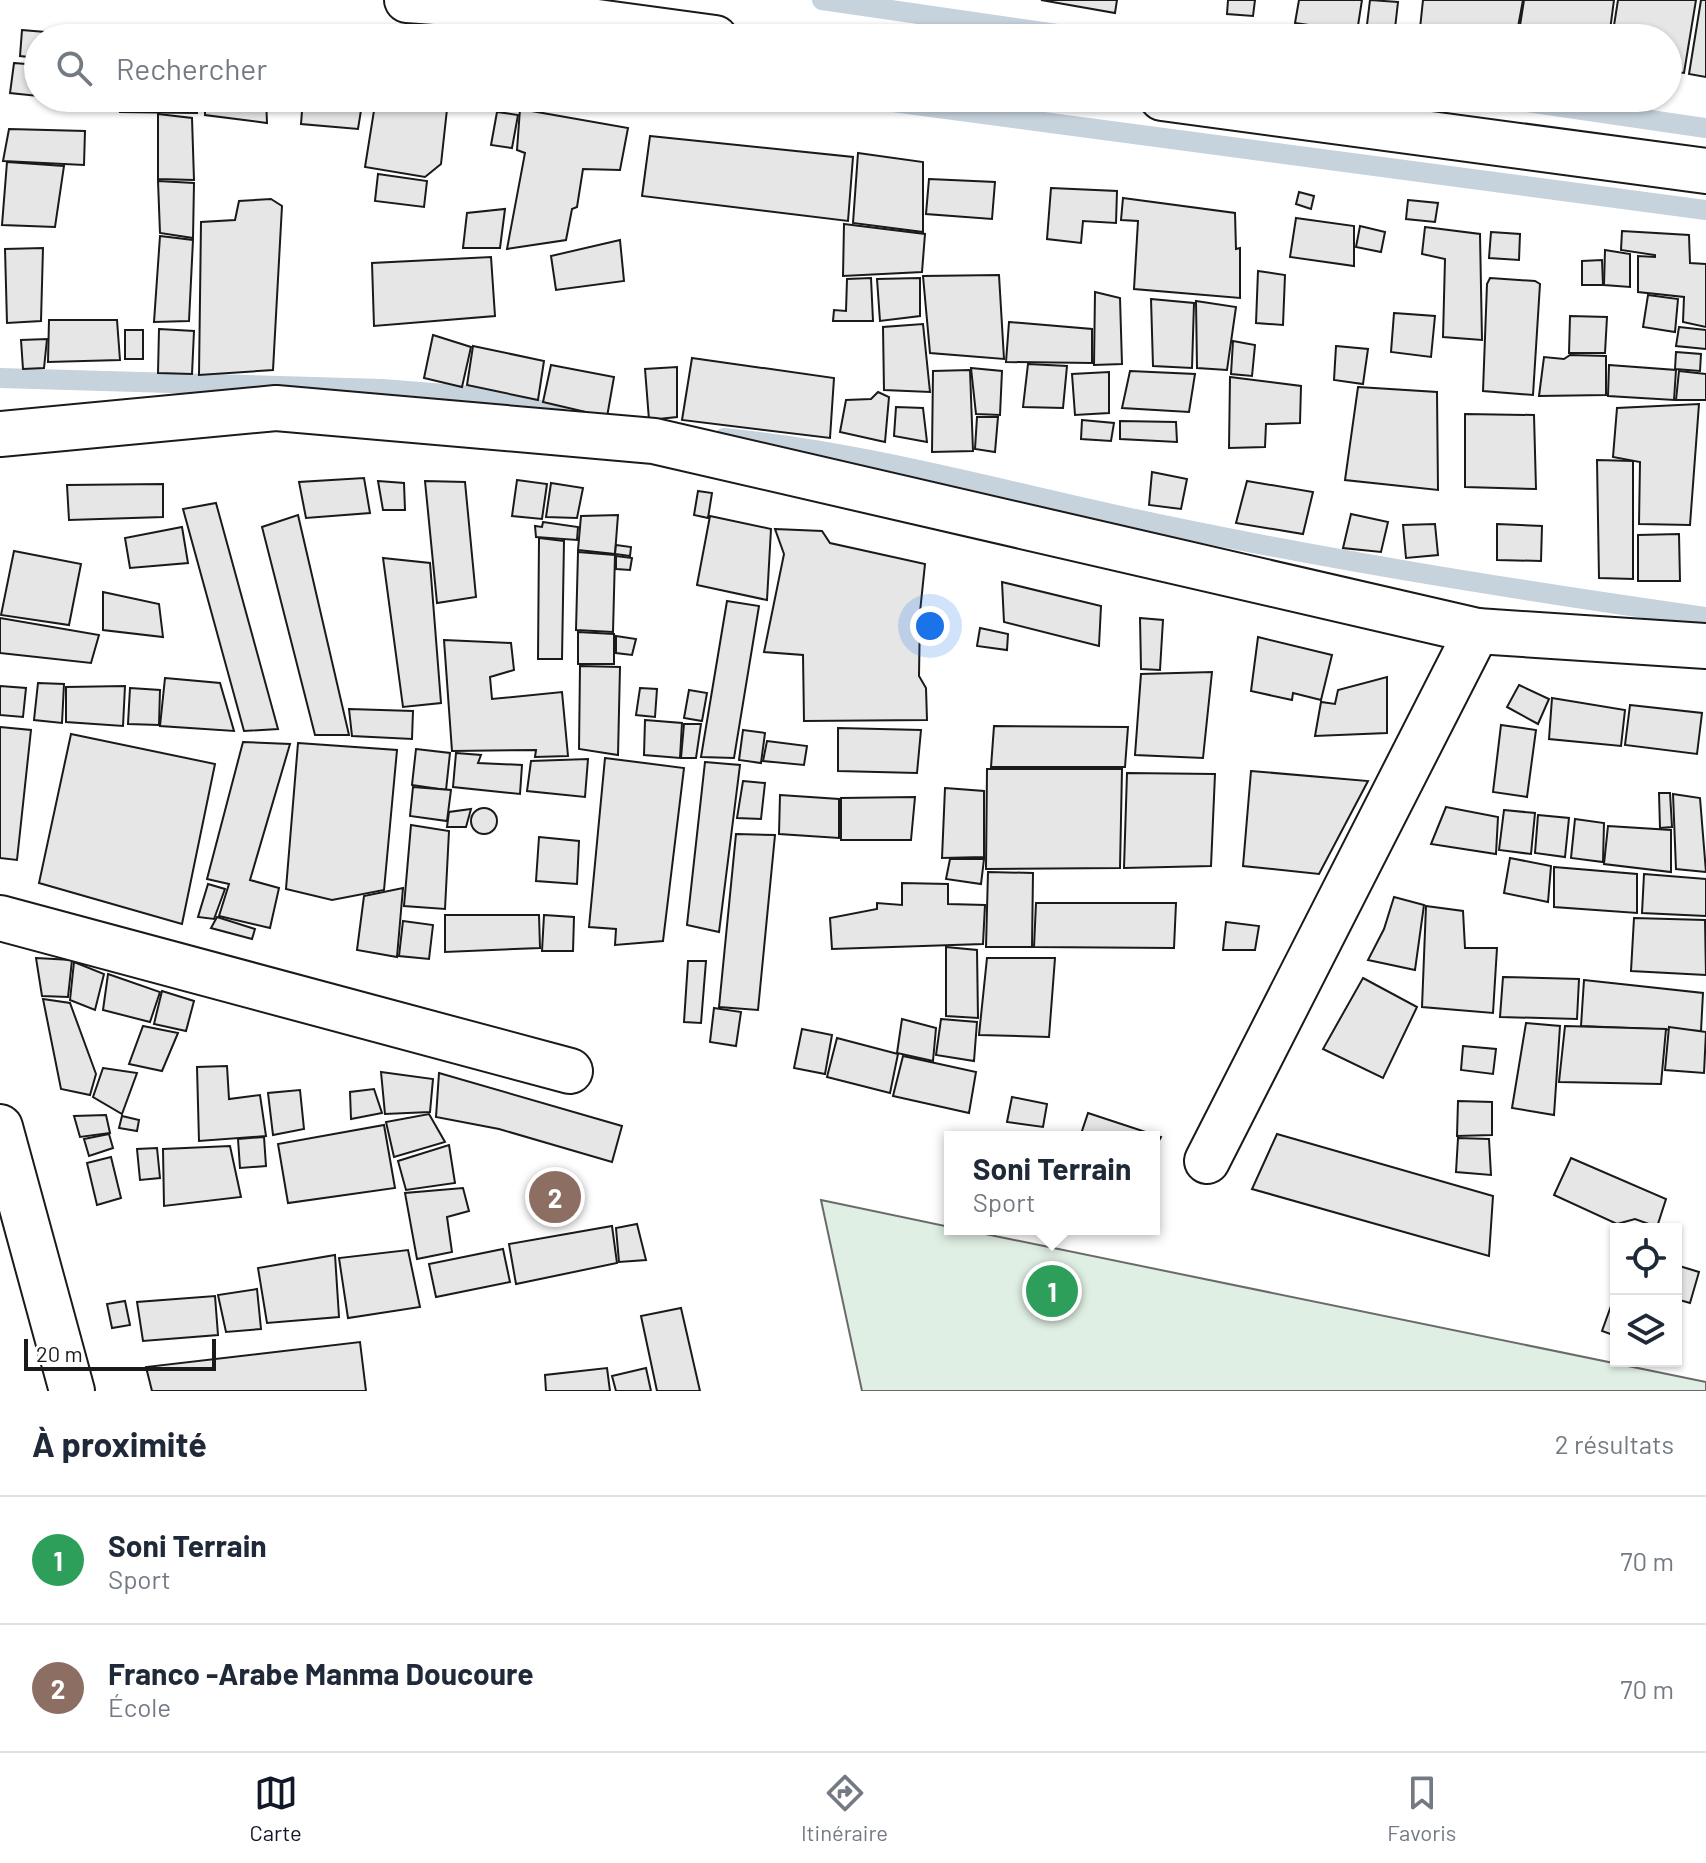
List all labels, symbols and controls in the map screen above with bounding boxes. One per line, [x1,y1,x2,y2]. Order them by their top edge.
search box [24,24,1682,112]
icon: search [52,46,96,90]
text: Rechercher [116,50,267,86]
your location [910,606,950,646]
popup [944,1131,1160,1235]
text: Soni Terrain [973,1150,1131,1186]
pin: 2 [529,1167,581,1227]
text: Sport [973,1186,1035,1217]
map controls [1610,1223,1682,1367]
button: locate [1610,1223,1682,1295]
pin: 1 [1026,1261,1078,1321]
button: layers [1610,1295,1682,1367]
scale bar [24,1335,216,1371]
text: 20 m [36,1340,83,1366]
text: À proximité [32,1423,207,1464]
text: 2 résultats [1555,1428,1674,1459]
text: Soni Terrain [108,1527,267,1563]
text: 1 [53,1545,63,1576]
text: 70 m [1620,1545,1674,1576]
text: Sport [108,1563,171,1594]
text: Franco -Arabe Manma Doucoure [108,1655,534,1691]
text: 2 [51,1673,65,1704]
text: 70 m [1620,1673,1674,1704]
text: École [108,1691,171,1722]
tab: Carte [250,1771,302,1845]
tab: Itinéraire [801,1771,888,1845]
tab: Favoris [1387,1771,1456,1845]

